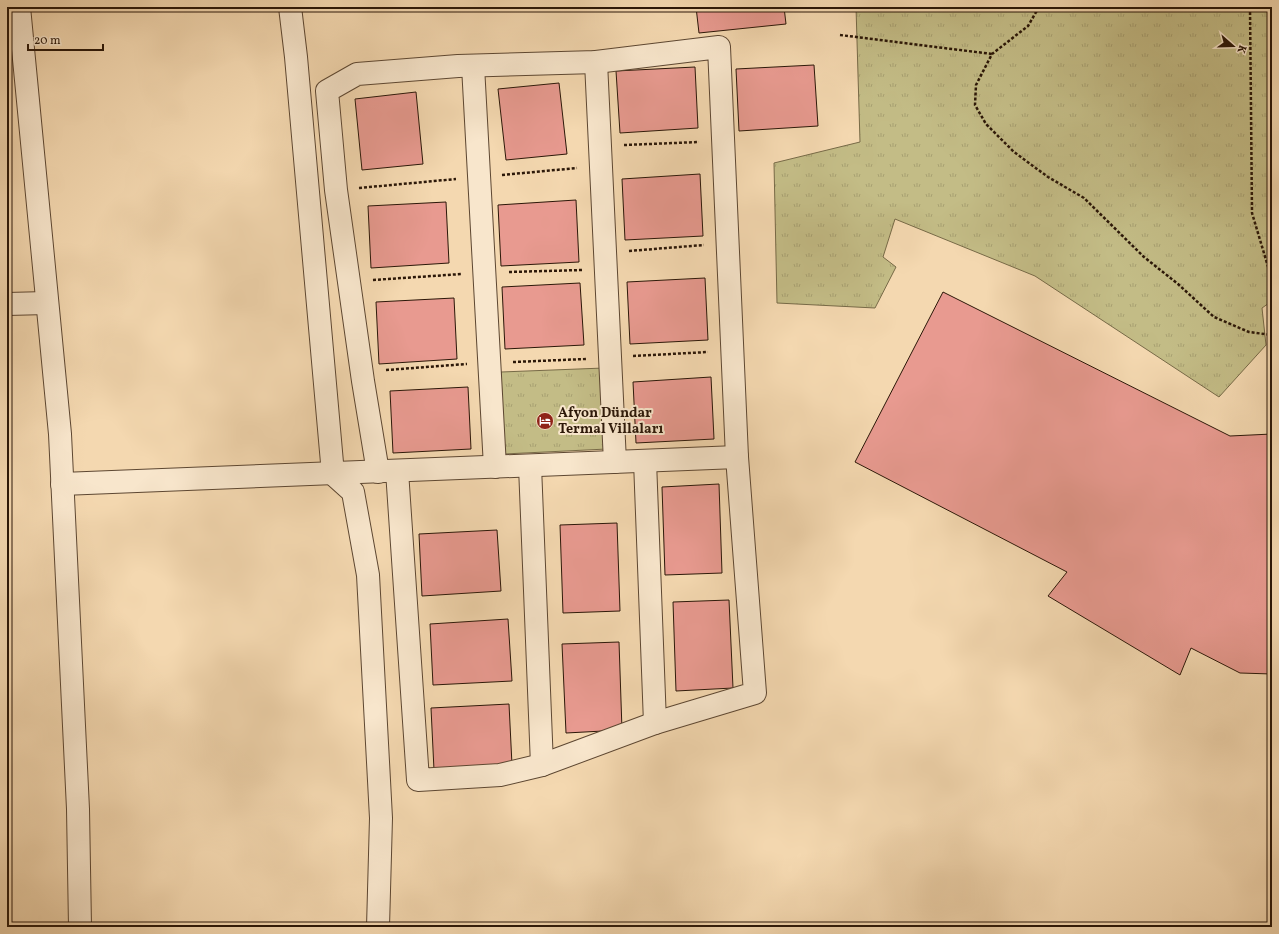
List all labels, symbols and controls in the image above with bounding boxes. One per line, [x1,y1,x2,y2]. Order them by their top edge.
scale bar [28,26,103,52]
north arrow [1213,26,1253,66]
text: 20 m [34,33,61,49]
text: K [1233,43,1249,55]
place label: Afyon Dündar Termal Villaları [558,404,663,439]
hotel icon: Afyon Dündar Termal Villaları [535,411,555,431]

